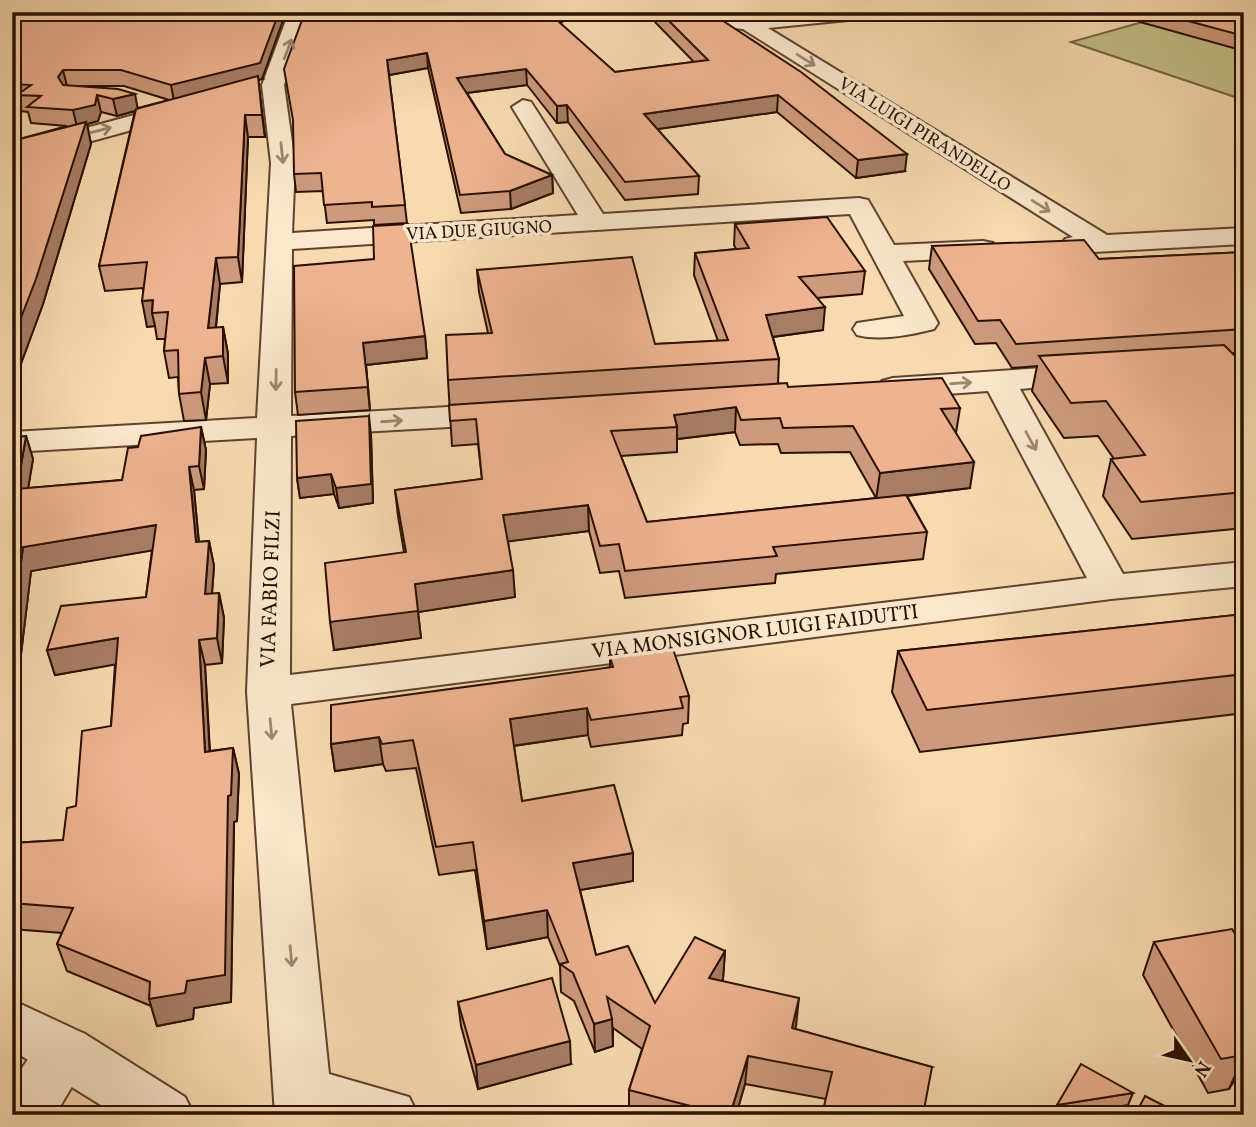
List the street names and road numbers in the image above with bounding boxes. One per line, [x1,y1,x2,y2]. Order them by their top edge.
street label: VIA LUIGI PIRANDELLO [833,72,1015,199]
street label: VIA DUE GIUGNO [405,215,553,248]
street label: VIA FABIO FILZI [254,510,289,668]
street label: VIA MONSIGNOR LUIGI FAIDUTTI [590,598,920,667]

